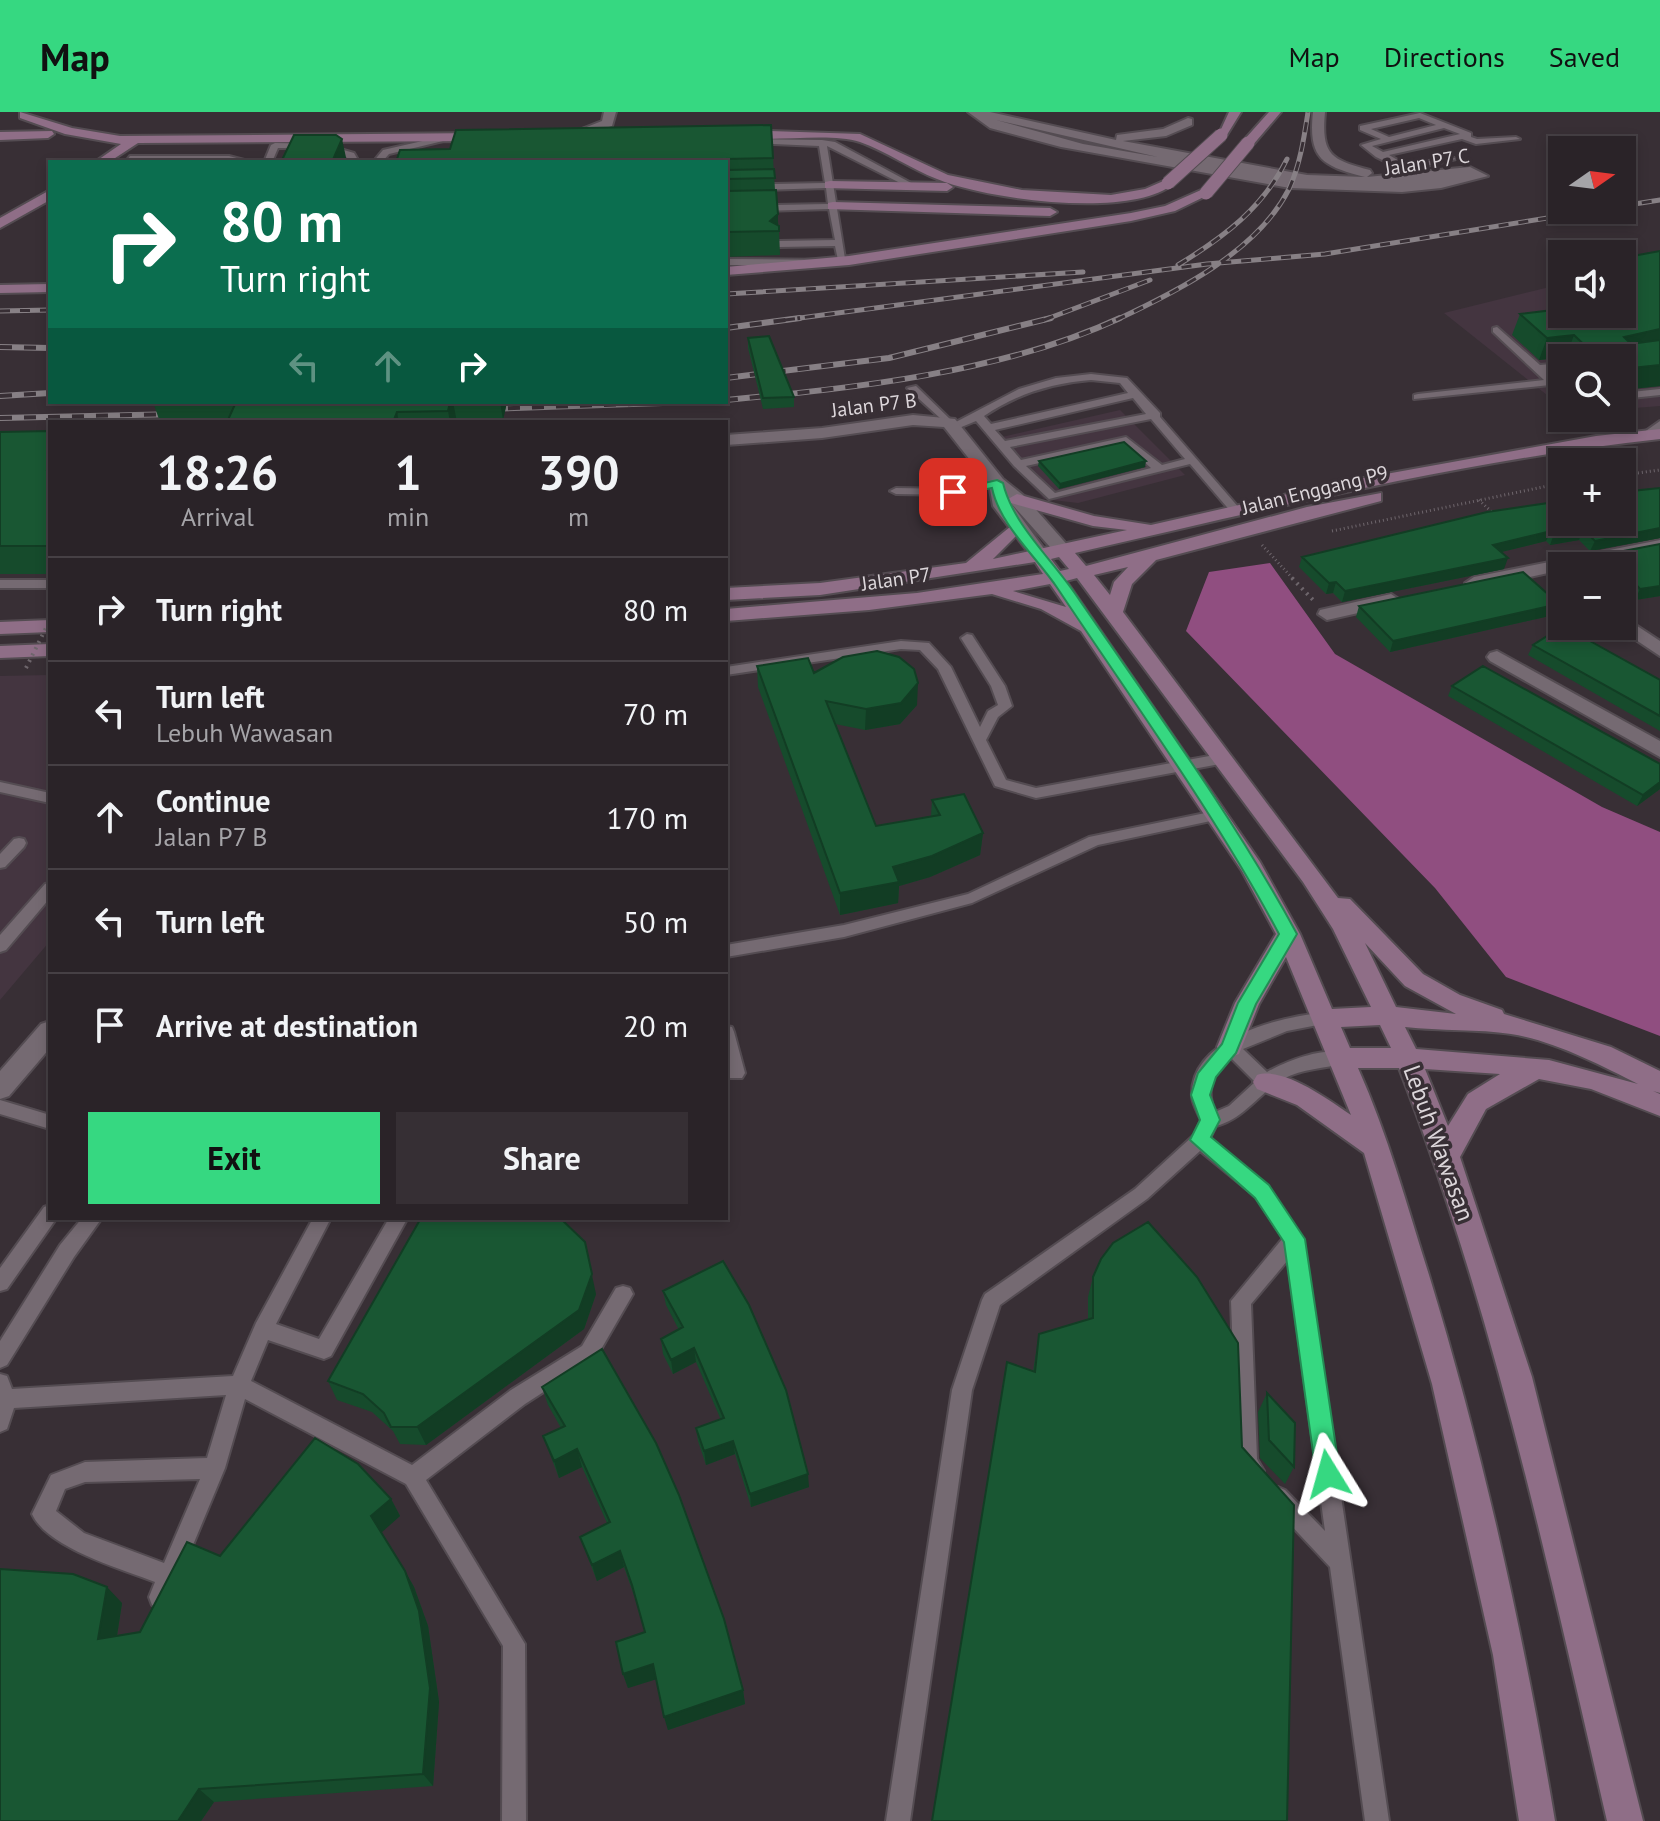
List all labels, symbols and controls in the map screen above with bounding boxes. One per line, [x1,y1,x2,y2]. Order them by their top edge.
text: Map [40,32,110,81]
text: Map [1289,38,1340,75]
text: Directions [1384,38,1505,75]
text: Saved [1549,38,1620,75]
north arrow [1548,136,1636,224]
map controls [1548,136,1636,640]
street label: Jalan P7 C [1382,142,1471,182]
text: 80 m [220,185,343,257]
icon: right [88,192,192,296]
button: sound [1548,240,1636,328]
text: Turn right [220,255,370,302]
icon: left [282,344,326,388]
icon: ahead [366,344,410,388]
icon: right [450,344,494,388]
button: search [1548,344,1636,432]
street label: Jalan P7 B [829,387,918,423]
text: 18:26 [157,441,278,503]
text: 1 [394,441,422,503]
text: 390 [538,441,619,503]
button: + [1548,448,1636,536]
pin [919,458,987,526]
street label: Jalan Enggang P9 [1238,459,1391,521]
icon: arrive [931,470,975,514]
text: Arrival [181,500,254,533]
text: min [387,500,429,533]
text: m [568,500,589,533]
button: − [1548,552,1636,640]
street label: Jalan P7 [859,561,932,597]
icon: right [88,587,132,631]
text: Turn right [156,590,282,629]
text: 80 m [623,590,688,629]
text: Turn left [156,677,264,716]
icon: left [88,691,132,735]
text: 70 m [623,694,688,733]
text: Lebuh Wawasan [156,716,333,749]
text: Continue [156,781,270,820]
icon: ahead [88,795,132,839]
text: 170 m [607,798,688,837]
text: Jalan P7 B [156,820,268,853]
icon: left [88,899,132,943]
text: Turn left [156,902,264,941]
text: 50 m [623,902,688,941]
icon: arrive [88,1003,132,1047]
text: Arrive at destination [156,1006,418,1045]
text: 20 m [623,1006,688,1045]
street label: Lebuh Wawasan [1396,1061,1482,1225]
button: Exit [88,1112,380,1204]
button: Share [396,1112,688,1204]
position arrow [1286,1432,1370,1516]

